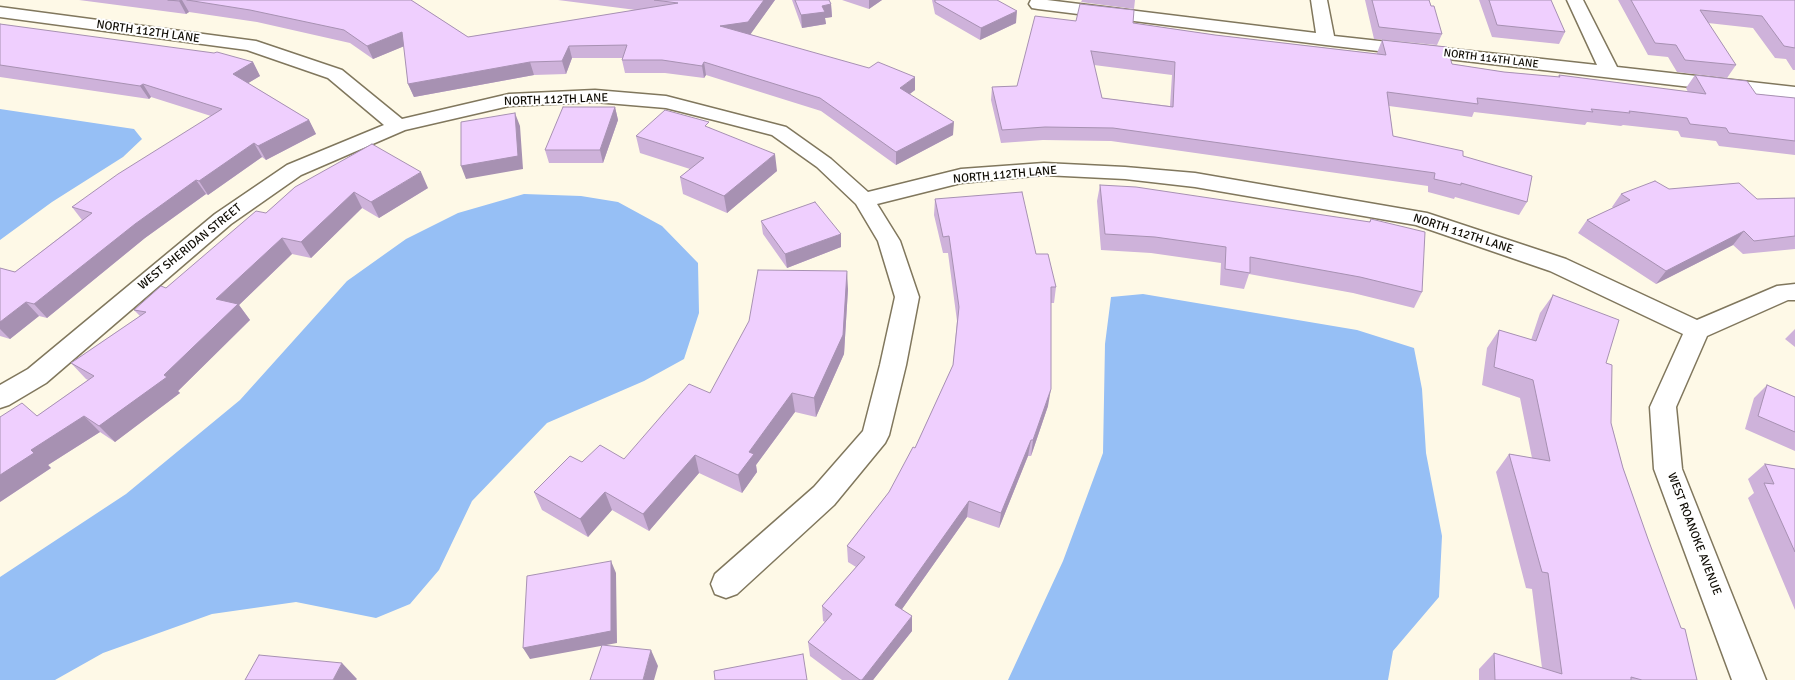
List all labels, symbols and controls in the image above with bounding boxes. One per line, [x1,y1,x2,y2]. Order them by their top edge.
street label: NORTH 112TH LANE [95,18,201,46]
street label: NORTH 114TH LANE [1443,47,1539,71]
street label: NORTH 112TH LANE [504,91,608,109]
street label: NORTH 112TH LANE [952,163,1058,187]
street label: WEST SHERIDAN STREET [135,201,245,293]
street label: NORTH 112TH LANE [1411,211,1515,257]
street label: WEST ROANOKE AVENUE [1664,471,1724,597]

